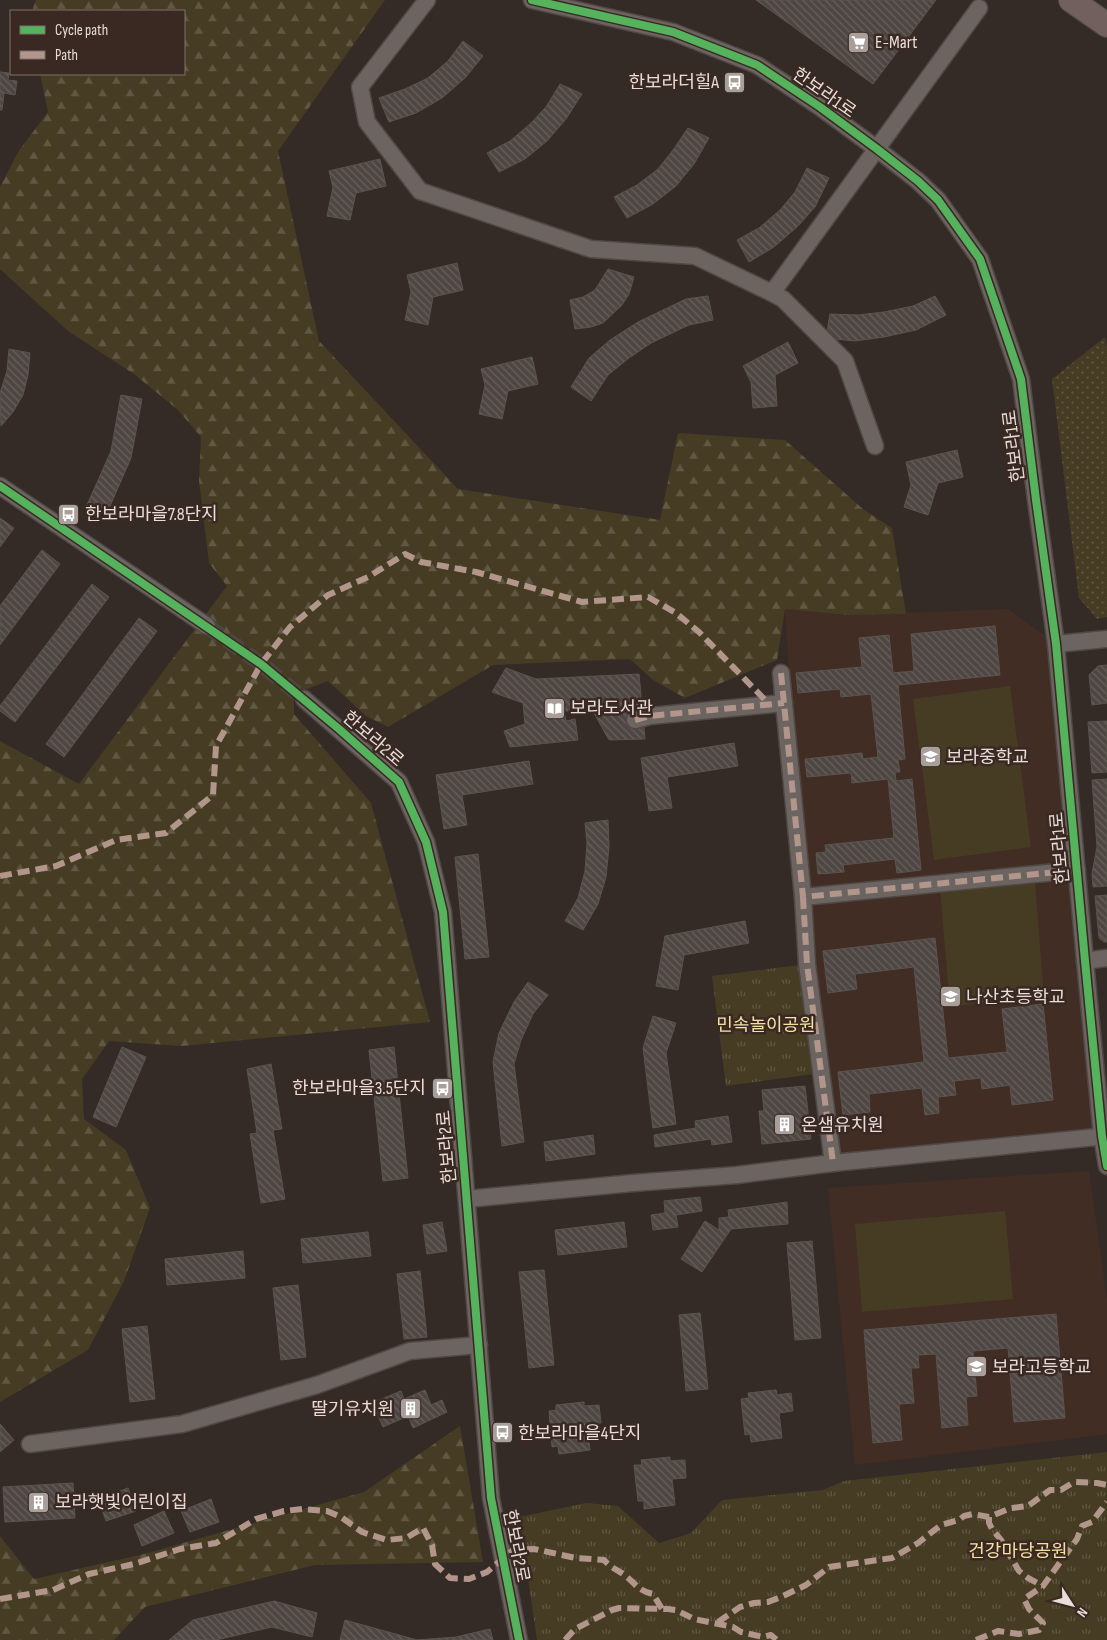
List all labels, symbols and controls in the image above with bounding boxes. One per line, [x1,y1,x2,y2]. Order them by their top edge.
legend [10,10,185,75]
text: Cycle path [55,21,108,40]
supermarket icon: E-Mart [847,30,871,54]
place label: E-Mart [875,32,918,53]
text: Path [55,46,78,65]
street label: 한보라1로 [788,64,860,122]
bus stop icon: 한보라더힐A [723,70,747,94]
place label: 한보라더힐A [628,72,719,93]
street label: 한보라1로 [999,409,1029,483]
bus stop icon: 한보라마을7.8단지 [57,502,81,526]
place label: 한보라마을7.8단지 [85,504,218,525]
library icon: 보라도서관 [542,696,566,720]
place label: 보라도서관 [570,698,653,719]
street label: 한보라2로 [338,707,408,771]
school or university icon: 보라중학교 [918,745,942,769]
place label: 보라중학교 [946,747,1029,768]
street label: 한보라1로 [1046,811,1074,885]
school or university icon: 나산초등학교 [938,985,962,1009]
place label: 나산초등학교 [966,987,1065,1008]
park label: 민속놀이공원 [716,1015,816,1036]
bus stop icon: 한보라마을3.5단지 [430,1076,454,1100]
place label: 한보라마을3.5단지 [292,1078,426,1099]
street label: 한보라2로 [433,1109,461,1185]
building icon: 온샘유치원 [773,1113,797,1137]
place label: 온샘유치원 [801,1115,884,1136]
school or university icon: 보라고등학교 [964,1355,988,1379]
place label: 보라고등학교 [992,1357,1091,1378]
building icon: 딸기유치원 [398,1397,422,1421]
place label: 딸기유치원 [311,1399,394,1420]
bus stop icon: 한보라마을4단지 [490,1421,514,1445]
place label: 한보라마을4단지 [518,1423,641,1444]
building icon: 보라햇빛어린이집 [27,1490,51,1514]
place label: 보라햇빛어린이집 [55,1492,187,1513]
street label: 한보라2로 [499,1508,533,1584]
park label: 건강마당공원 [968,1541,1068,1562]
north arrow [1047,1580,1097,1630]
text: N [1073,1604,1091,1620]

